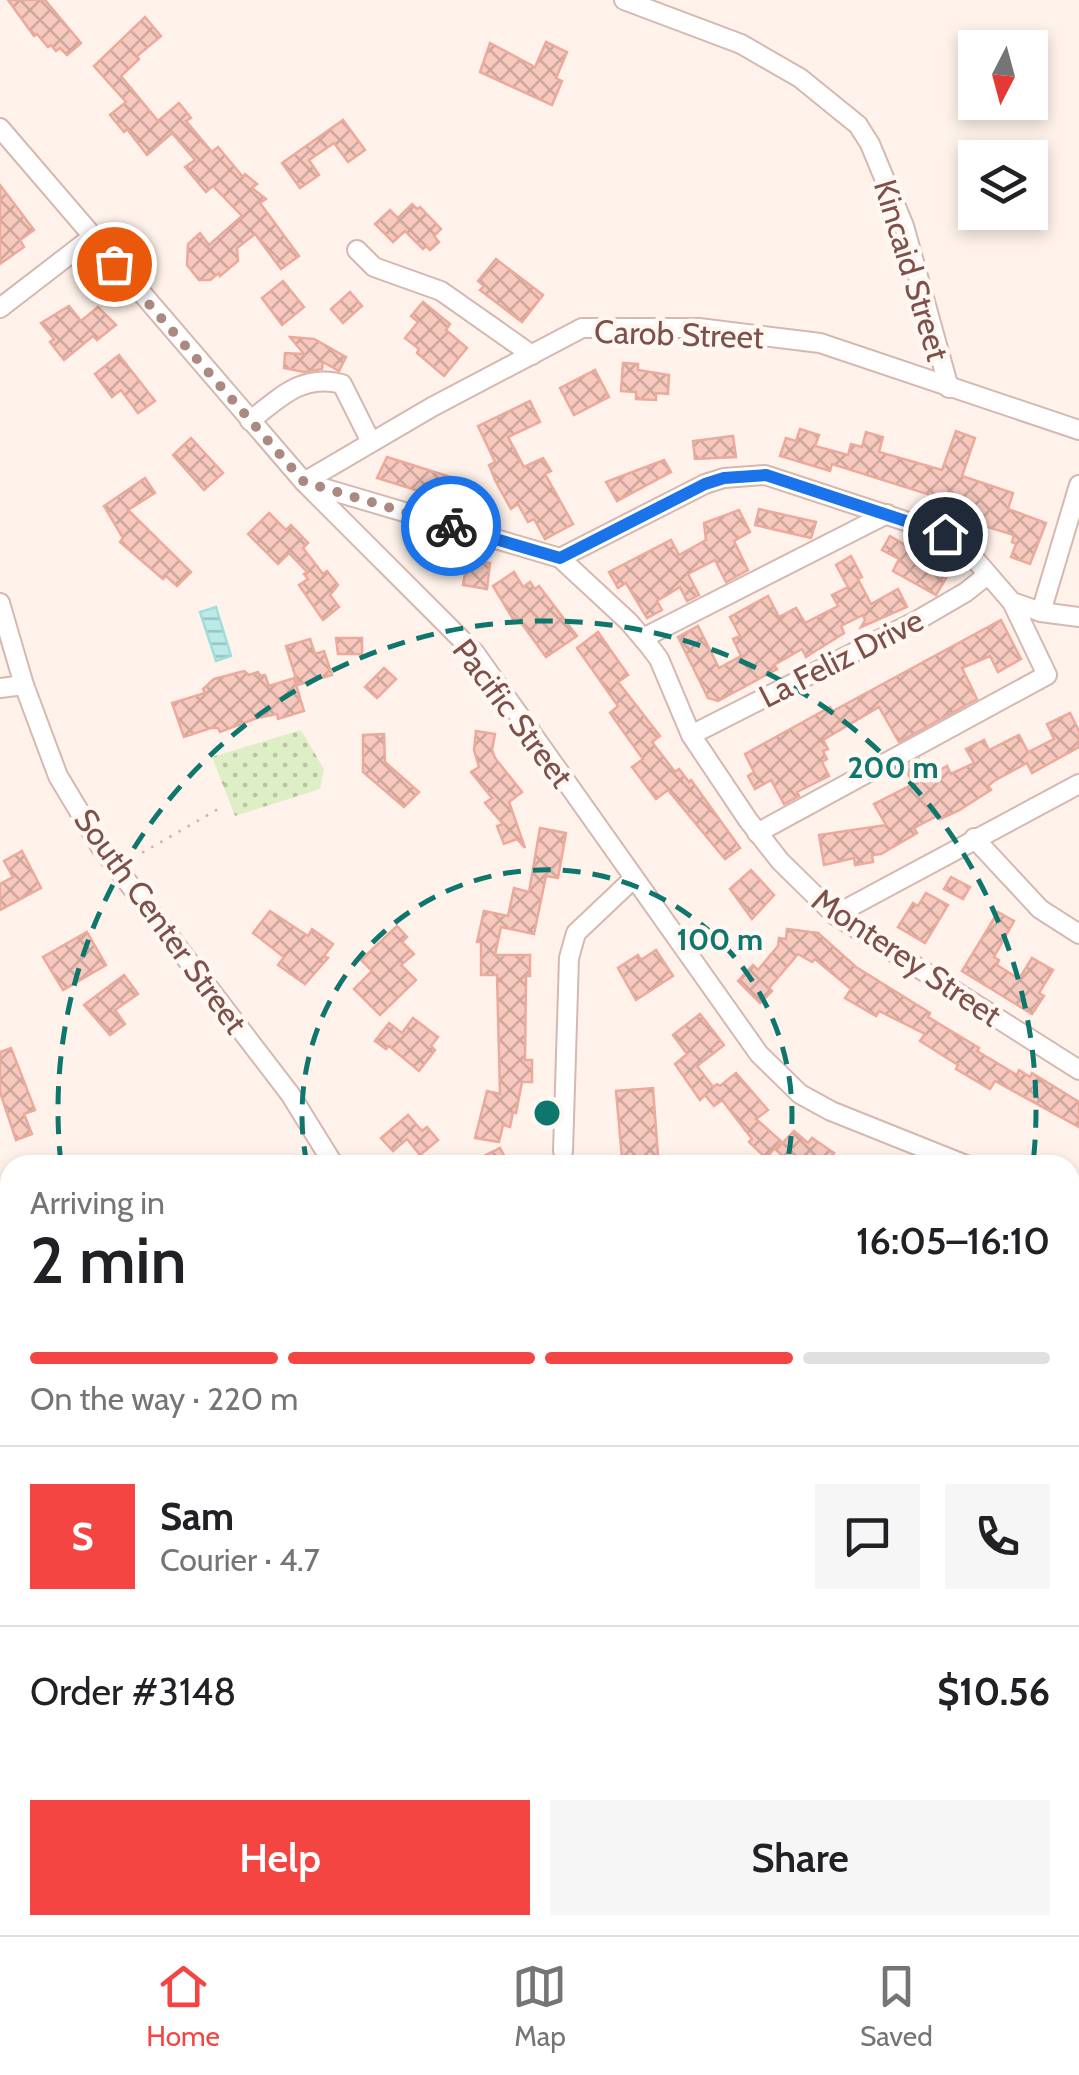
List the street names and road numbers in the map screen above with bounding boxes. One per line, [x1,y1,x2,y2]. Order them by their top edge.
street label: Kincaid Street [866,175,958,366]
street label: Carob Street [594,312,765,356]
street label: La Feliz Drive [753,600,929,716]
street label: Pacific Street [445,631,582,795]
street label: South Center Street [66,801,256,1041]
street label: Monterey Street [805,879,1009,1035]

